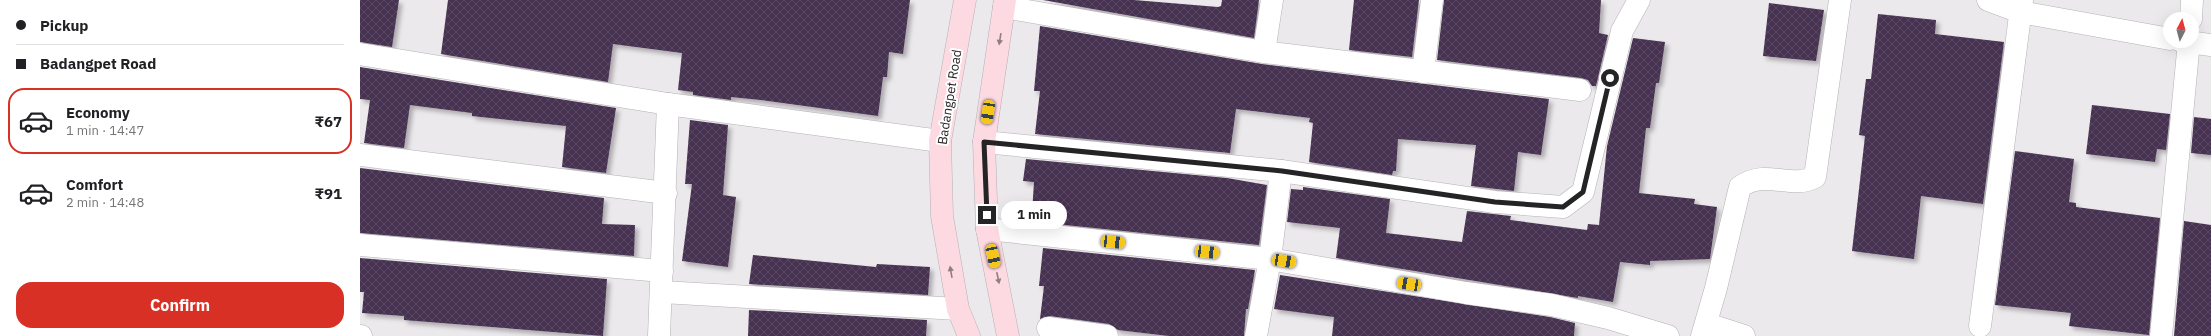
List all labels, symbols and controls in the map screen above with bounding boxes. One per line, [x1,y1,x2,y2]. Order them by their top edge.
north arrow [2163,12,2199,48]
map controls [2163,12,2199,48]
text: Pickup [40,16,88,35]
one-way arrow [997,33,1003,45]
street label: Badangpet Road [934,48,965,146]
text: Badangpet Road [40,54,156,73]
route start [1601,69,1619,87]
car [980,99,996,125]
icon: car [18,103,54,139]
text: Economy [66,103,130,122]
text: ₹67 [315,112,342,131]
text: 1 min · 14:47 [66,122,144,139]
icon: car [18,175,54,211]
text: Comfort [66,175,123,194]
text: ₹91 [315,184,342,203]
text: 2 min · 14:48 [66,194,144,211]
callout: 1 min [1001,201,1067,229]
route end [978,206,996,224]
text: 1 min [1017,206,1051,223]
car [1100,235,1126,249]
car [985,243,1001,269]
car [1194,245,1220,259]
car [1271,253,1297,269]
one-way arrow [948,265,954,278]
one-way arrow [995,272,1001,284]
car [1396,276,1422,292]
button: Confirm [16,282,344,328]

